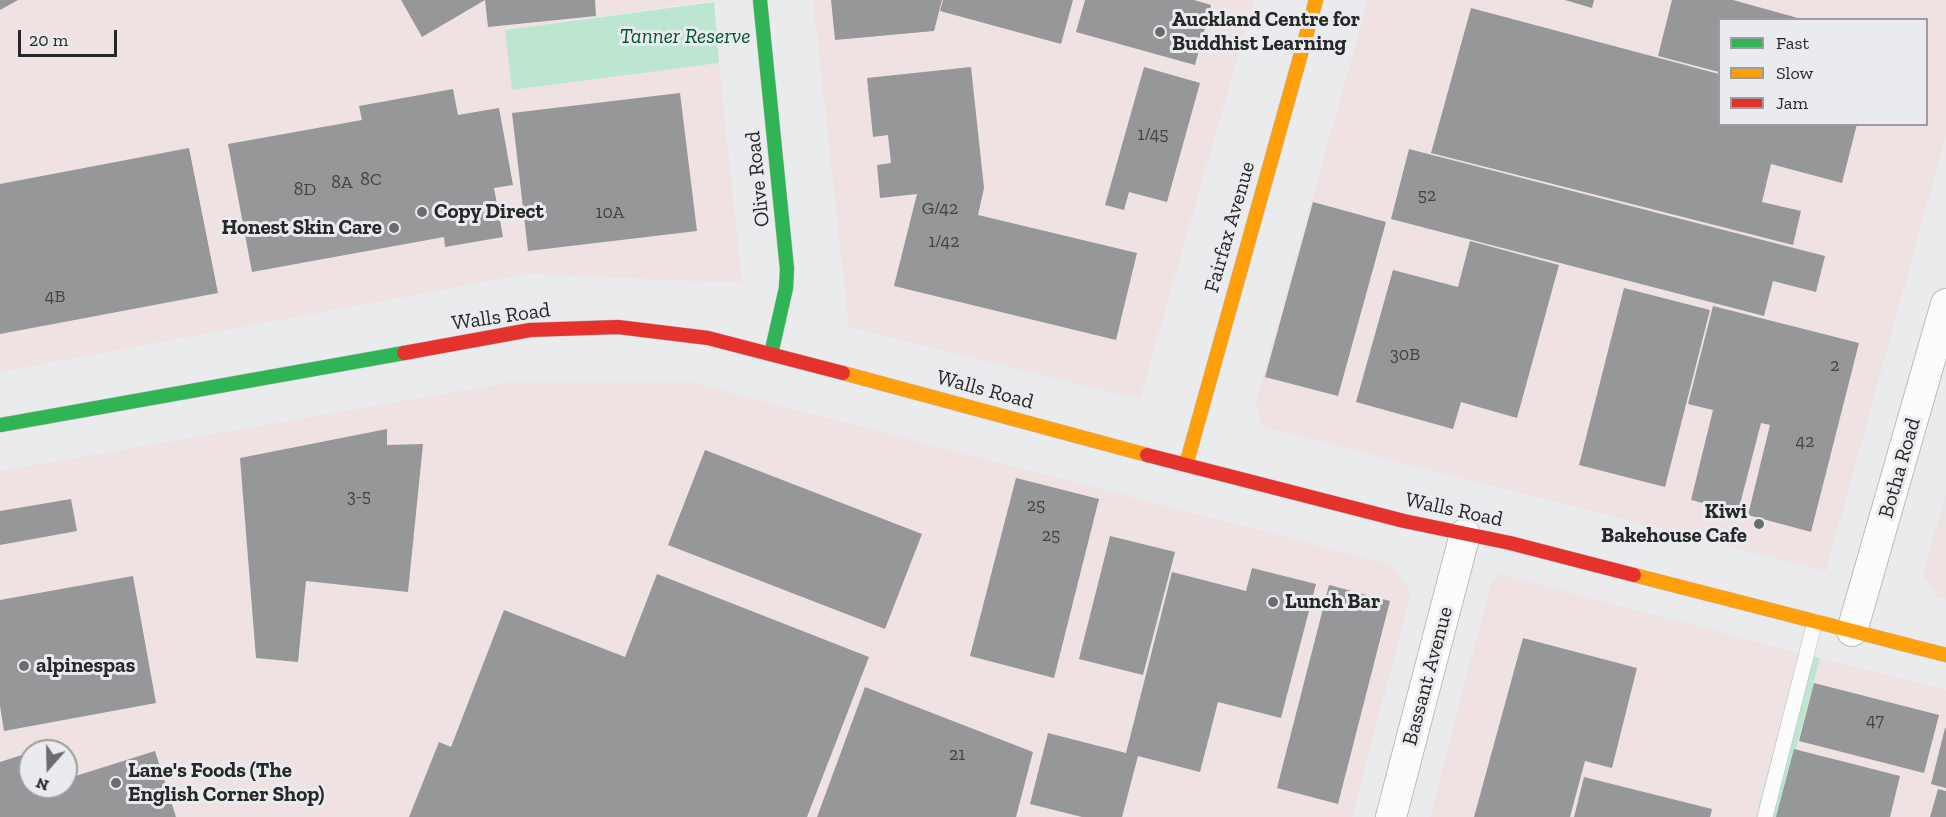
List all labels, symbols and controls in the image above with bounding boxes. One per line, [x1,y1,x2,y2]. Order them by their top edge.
place label: Auckland Centre for Buddhist Learning [1172,7,1360,57]
scale bar [21,18,120,56]
legend [1718,18,1928,126]
park label: Tanner Reserve [620,24,750,50]
marker: Auckland Centre for Buddhist Learning [1153,25,1167,39]
text: 20 m [29,29,68,51]
text: Fast [1776,32,1809,54]
text: Slow [1776,62,1813,84]
text: Jam [1776,92,1808,114]
house number: 1/45 [1137,124,1169,146]
street label: Olive Road [740,130,776,228]
street label: Fairfax Avenue [1199,159,1261,295]
house number: 8C [360,169,382,191]
house number: 8A [331,172,353,194]
house number: 8D [294,179,316,201]
house number: 52 [1418,185,1436,207]
house number: G/42 [922,198,958,220]
place label: Copy Direct [434,199,544,225]
house number: 10A [596,202,624,224]
marker: Copy Direct [415,205,429,219]
place label: Honest Skin Care [221,215,382,241]
marker: Honest Skin Care [387,221,401,235]
house number: 1/42 [928,231,960,253]
house number: 4B [45,286,65,308]
street label: Walls Road [450,298,552,336]
house number: 30B [1390,344,1420,366]
house number: 2 [1830,355,1840,377]
street label: Walls Road [934,365,1036,415]
street label: Botha Road [1874,415,1926,521]
house number: 42 [1796,431,1814,453]
house number: 3-5 [347,486,371,508]
street label: Walls Road [1403,487,1505,533]
house number: 25 [1027,495,1045,517]
place label: Kiwi Bakehouse Cafe [1601,499,1747,549]
marker: Kiwi Bakehouse Cafe [1752,517,1766,531]
house number: 25 [1042,525,1060,547]
place label: Lunch Bar [1285,589,1380,615]
marker: Lunch Bar [1266,595,1280,609]
street label: Bassant Avenue [1397,604,1459,748]
place label: alpinespas [36,653,135,679]
marker: alpinespas [17,659,31,673]
house number: 47 [1866,710,1884,732]
north arrow [18,739,78,799]
house number: 21 [949,744,965,766]
place label: Lane's Foods (The English Corner Shop) [128,758,324,808]
text: N [33,773,51,796]
marker: Lane's Foods (The English Corner Shop) [109,776,123,790]

